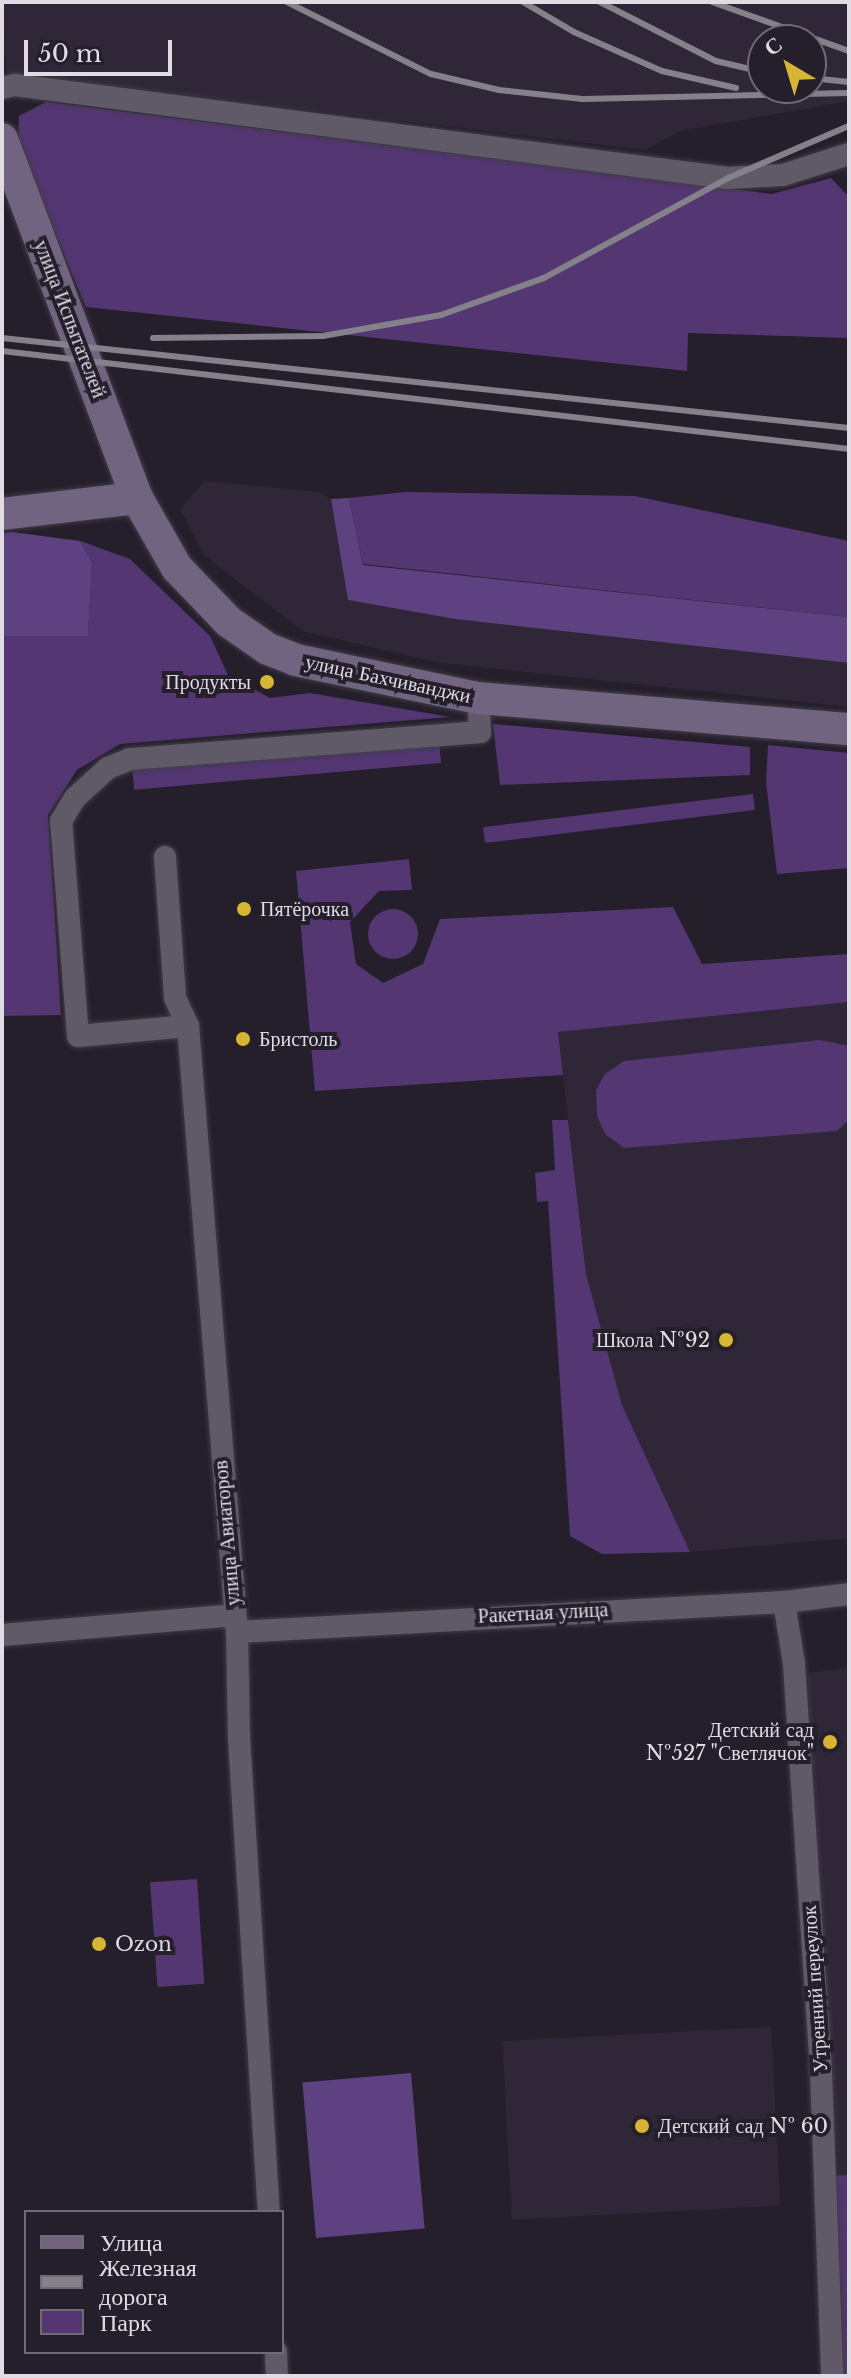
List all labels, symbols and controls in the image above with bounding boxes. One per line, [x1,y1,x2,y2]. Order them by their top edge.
scale bar [28,24,176,74]
north arrow [747,24,827,104]
text: С [759,31,788,62]
text: 50 m [38,39,101,68]
street label: улица Испытателей [29,237,111,401]
street label: улица Бахчиванджи [303,650,473,708]
place label: Продукты [165,670,251,694]
marker: Продукты [258,673,276,691]
place label: Пятёрочка [260,897,349,921]
marker: Пятёрочка [235,900,253,918]
place label: Бристоль [259,1027,337,1051]
marker: Бристоль [234,1030,252,1048]
place label: Школа №92 [596,1328,710,1352]
marker: Школа №92 [717,1331,735,1349]
street label: улица Авиаторов [209,1459,245,1607]
street label: Ракетная улица [477,1598,609,1628]
place label: Детский сад №527 "Светлячок" [645,1718,814,1765]
marker: Детский сад №527 "Светлячок" [821,1733,839,1751]
street label: Утренний переулок [797,1905,833,2073]
place label: Ozon [115,1932,172,1956]
marker: Ozon [90,1935,108,1953]
place label: Детский сад № 60 [658,2114,828,2138]
marker: Детский сад № 60 [633,2117,651,2135]
legend [24,2210,284,2354]
text: Улица [100,2228,163,2257]
text: Железная дорога [99,2253,197,2311]
text: Парк [100,2308,152,2337]

